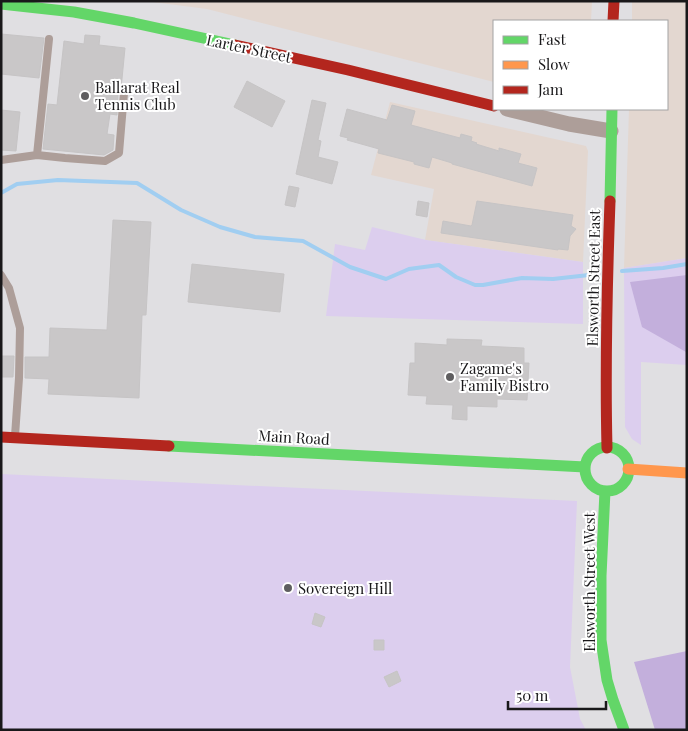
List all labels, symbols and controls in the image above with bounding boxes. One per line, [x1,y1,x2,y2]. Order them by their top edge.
legend [493,20,668,110]
street label: Larter Street [205,29,294,67]
text: Fast [538,29,567,49]
text: Slow [538,54,570,74]
place label: Ballarat Real Tennis Club [95,77,180,114]
text: Jam [537,79,564,99]
marker: Ballarat Real Tennis Club [79,90,91,102]
street label: Elsworth Street East [582,209,604,347]
place label: Zagame's Family Bistro [460,358,549,395]
marker: Zagame's Family Bistro [444,371,456,383]
street label: Main Road [258,425,331,449]
street label: Elsworth Street West [579,511,599,652]
place label: Sovereign Hill [298,578,392,598]
marker: Sovereign Hill [282,582,294,594]
scale bar [508,678,606,710]
text: 50 m [516,685,549,705]

